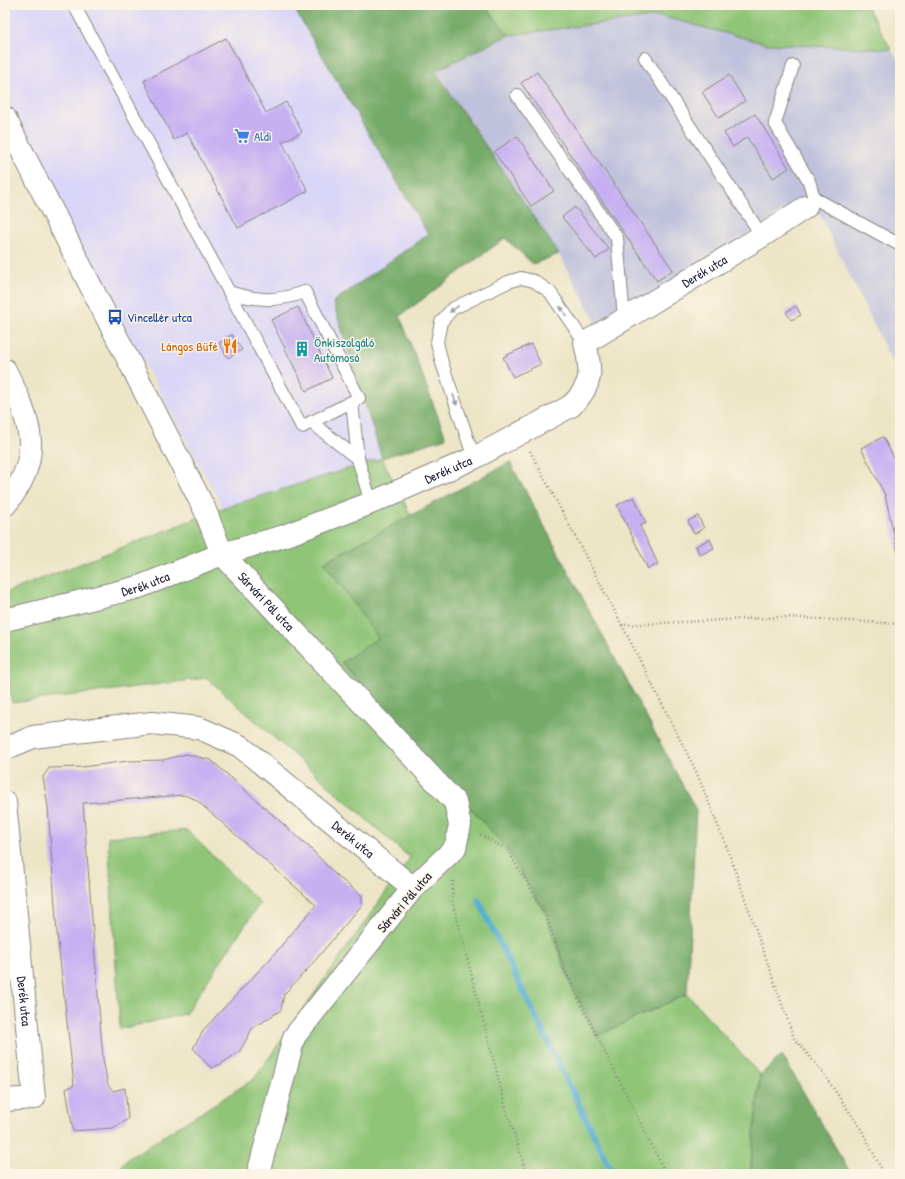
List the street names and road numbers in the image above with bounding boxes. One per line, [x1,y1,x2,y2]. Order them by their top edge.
street label: Derék utca [678,250,730,291]
street label: Derék utca [422,451,474,488]
street label: Derék utca [119,567,172,600]
street label: Sárvári Pál utca [234,568,299,635]
street label: Derék utca [328,816,378,862]
street label: Sárvári Pál utca [373,868,435,936]
street label: Derék utca [13,975,36,1027]

